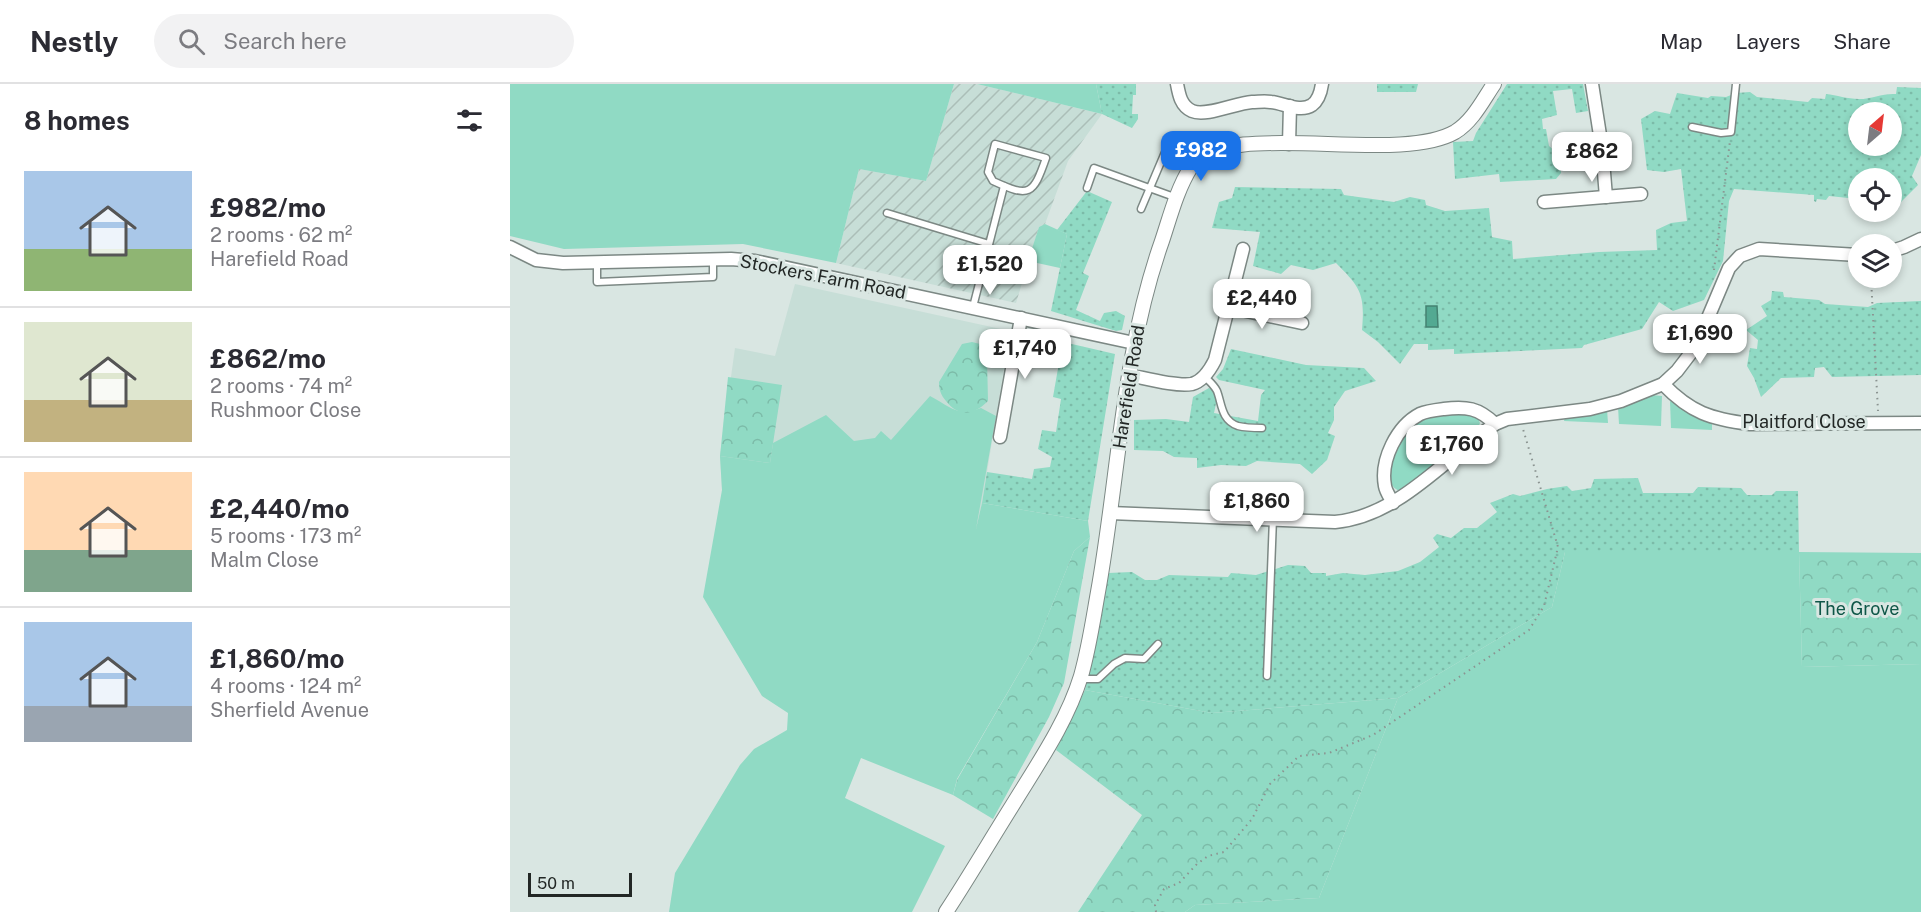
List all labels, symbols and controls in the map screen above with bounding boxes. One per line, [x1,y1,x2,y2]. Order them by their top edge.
search box [154,14,574,68]
text: Nestly [30,25,118,58]
icon: search [175,25,208,58]
text: Search here [223,28,347,54]
text: Map [1660,29,1703,54]
text: Layers [1736,29,1800,54]
text: Share [1833,29,1891,54]
north arrow [1848,102,1902,156]
map controls [1848,102,1902,288]
icon: filters [453,104,486,137]
text: 8 homes [24,105,130,136]
pin: £982 [1165,131,1237,182]
pin: £862 [1556,132,1628,183]
text: £982 [1175,138,1227,162]
text: £862 [1566,139,1618,163]
button: locate [1848,168,1902,222]
text: £982/mo [210,192,326,223]
icon: home [72,195,144,267]
text: 2 rooms · 62 m² [210,223,352,247]
button: layers [1848,234,1902,288]
pin: £1,520 [941,245,1039,296]
text: Harefield Road [210,247,349,271]
street label: Stockers Farm Road [738,250,908,303]
text: £1,520 [957,252,1023,276]
pin: £2,440 [1213,279,1311,330]
text: £2,440 [1227,286,1297,310]
pin: £1,690 [1651,314,1749,365]
text: £1,690 [1667,321,1733,345]
street label: Harefield Road [1108,324,1149,450]
pin: £1,740 [976,329,1074,380]
text: £1,740 [993,336,1057,360]
text: £862/mo [210,343,326,374]
icon: home [72,346,144,418]
text: 2 rooms · 74 m² [210,374,352,398]
text: Rushmoor Close [210,398,361,422]
street label: Plaitford Close [1742,411,1866,432]
pin: £1,760 [1403,425,1501,476]
text: £1,760 [1420,432,1484,456]
pin: £1,860 [1208,482,1306,533]
text: £1,860 [1224,489,1290,513]
text: £2,440/mo [210,493,350,524]
icon: home [72,496,144,568]
text: 5 rooms · 173 m² [210,524,361,548]
text: Malm Close [210,548,319,572]
park label: The Grove [1815,598,1899,619]
text: £1,860/mo [210,643,345,674]
icon: home [72,646,144,718]
text: 4 rooms · 124 m² [210,674,361,698]
text: Sherfield Avenue [210,698,369,722]
scale bar [528,870,632,898]
text: 50 m [537,874,575,893]

